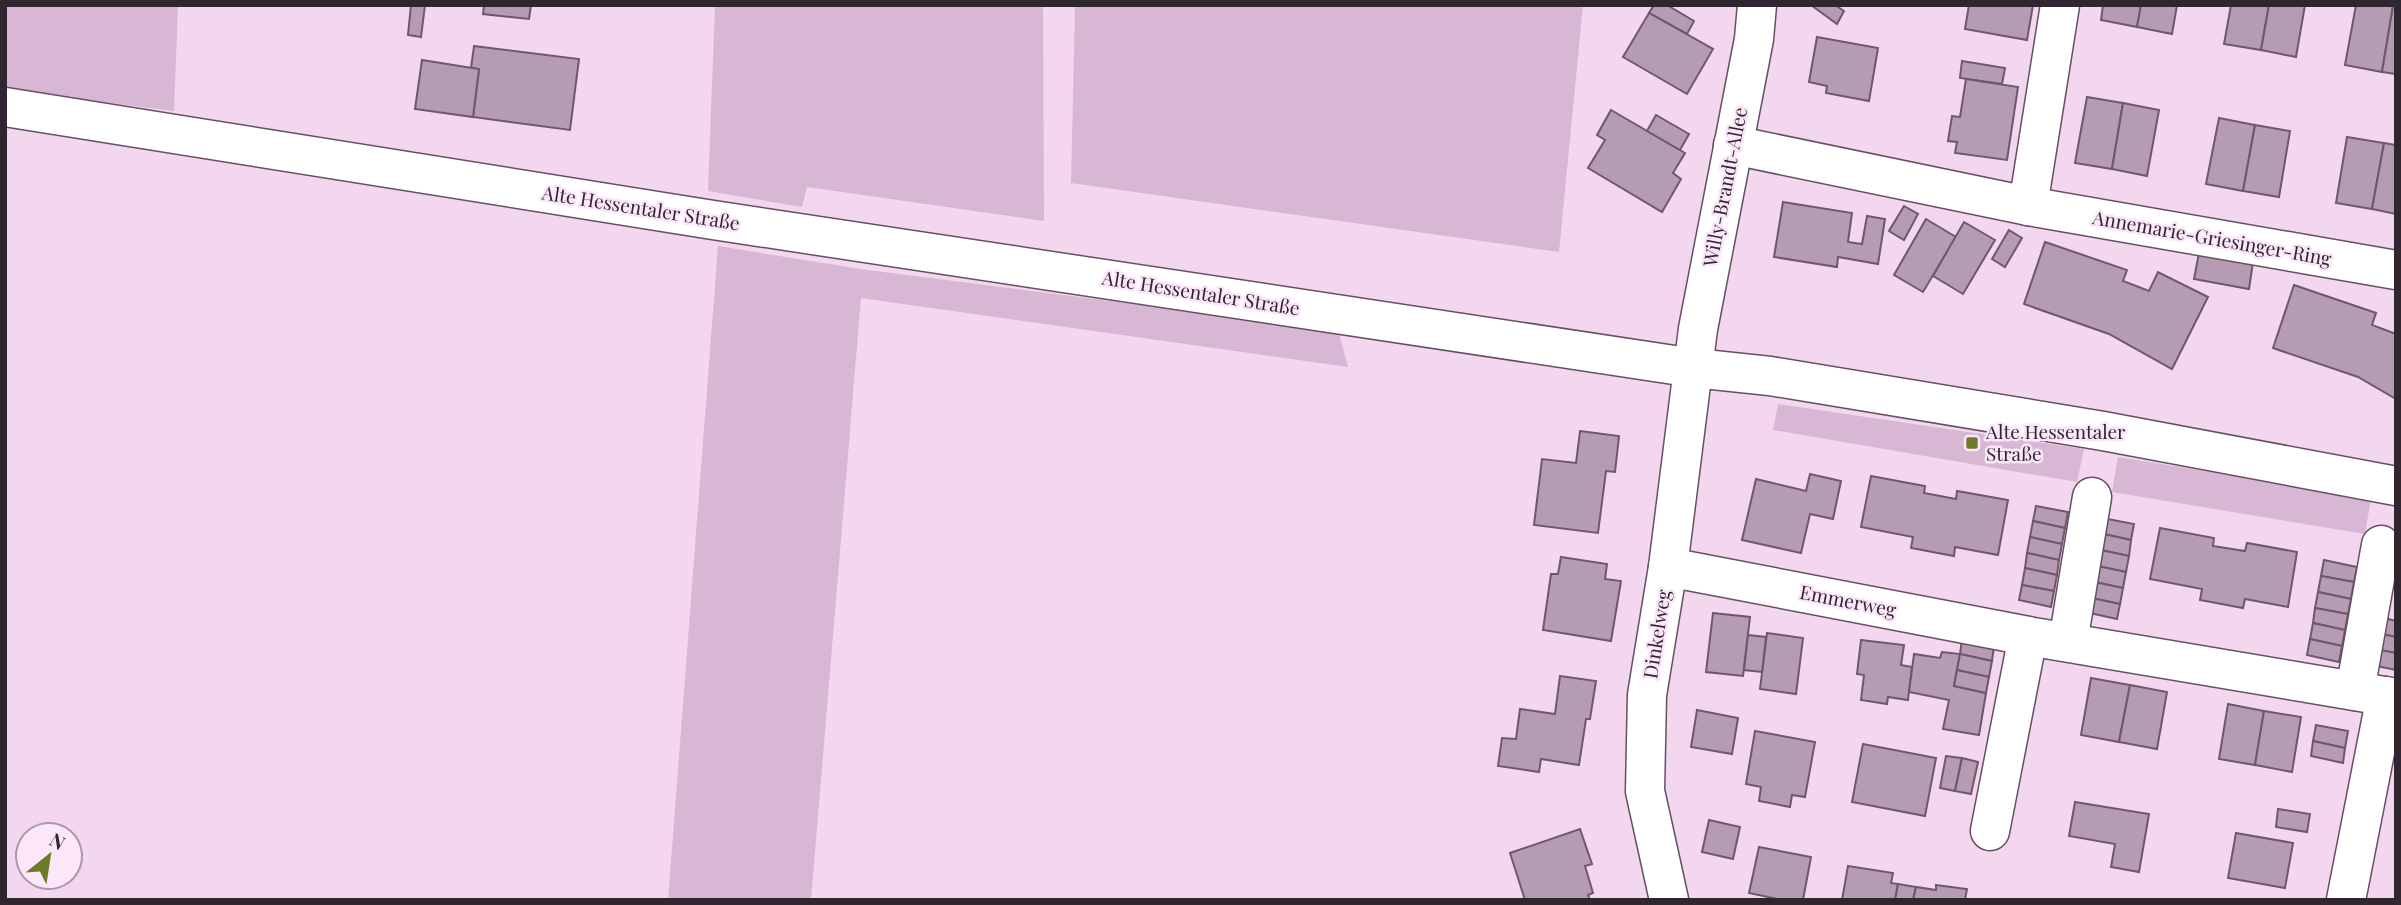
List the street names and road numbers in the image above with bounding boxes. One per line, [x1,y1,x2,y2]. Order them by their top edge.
street label: Willy-Brandt-Allee [1696,105,1752,270]
street label: Alte Hessentaler Straße [540,178,742,235]
street label: Annemarie-Griesinger-Ring [2090,203,2334,271]
street label: Alte Hessentaler Straße [1100,263,1302,320]
street label: Emmerweg [1798,578,1899,622]
street label: Dinkelweg [1636,588,1676,680]

